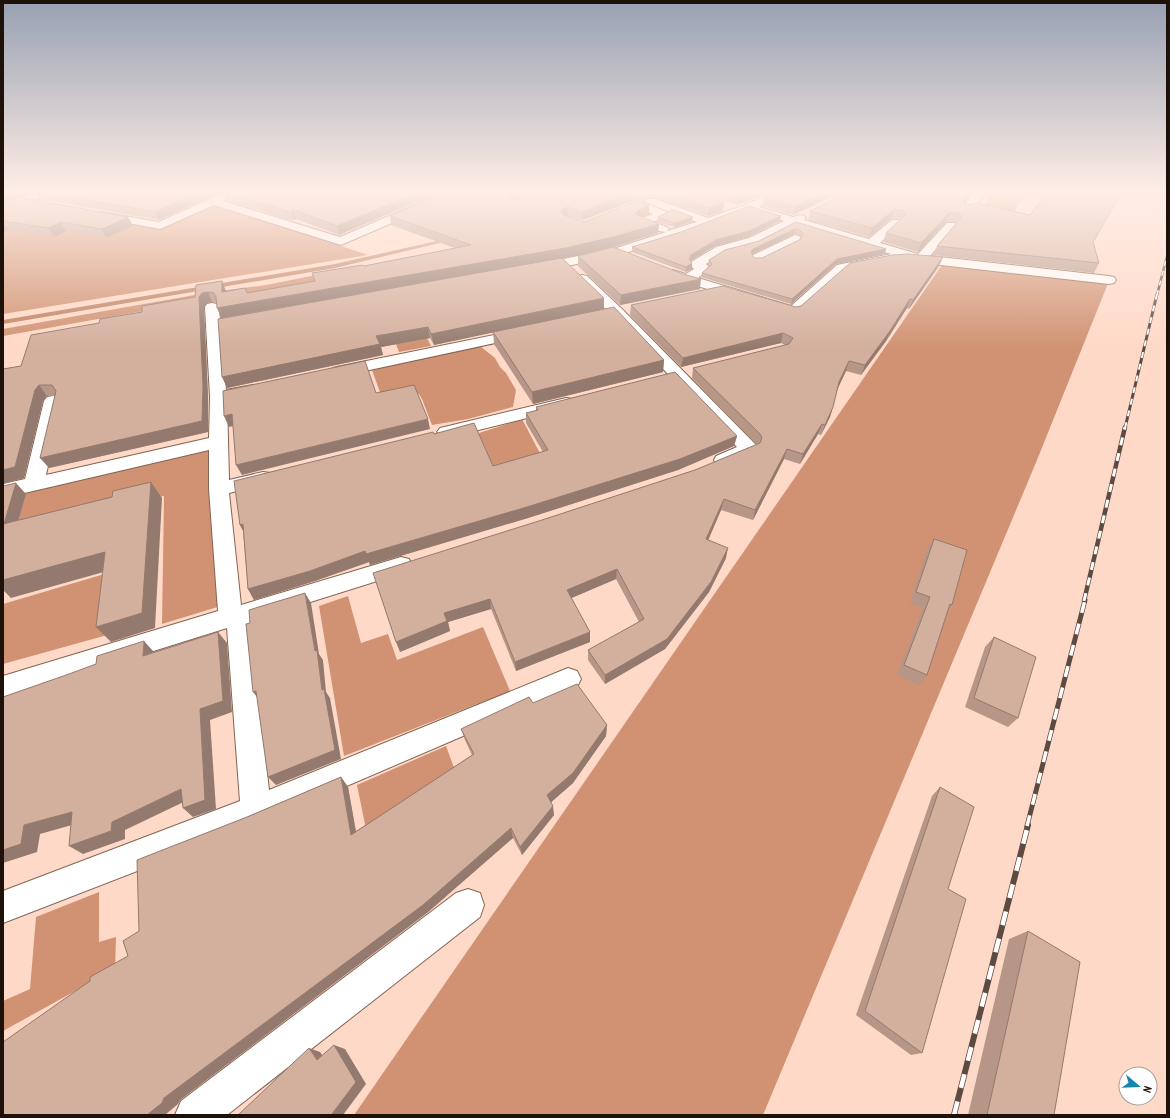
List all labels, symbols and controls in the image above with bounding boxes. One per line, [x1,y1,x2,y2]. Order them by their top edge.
north arrow [1118,1066,1158,1106]
text: N [1140,1084,1155,1094]

